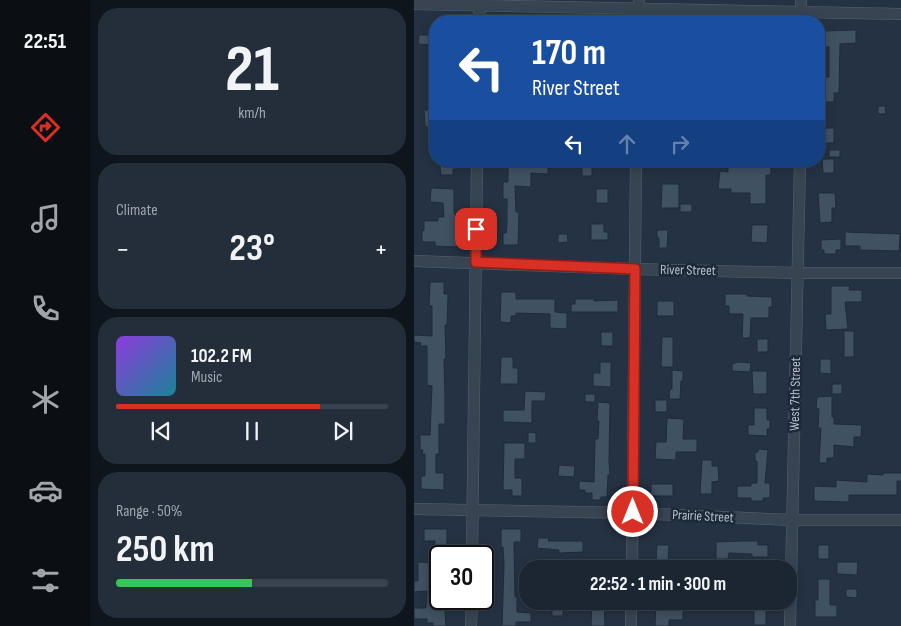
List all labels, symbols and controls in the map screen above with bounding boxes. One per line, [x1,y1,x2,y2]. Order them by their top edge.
text: 22:51 [24,28,66,55]
text: 21 [225,32,279,110]
text: 170 m [532,32,606,75]
icon: left [449,35,514,100]
text: River Street [532,75,620,102]
text: km/h [238,104,266,123]
icon: directions [28,110,63,145]
icon: left [560,130,588,158]
icon: ahead [613,130,641,158]
icon: right [666,130,694,158]
icon: music [28,201,63,236]
text: Climate [116,201,158,220]
pin [455,208,497,250]
icon: arrive [462,215,490,243]
text: 23° [229,226,275,271]
text: − [116,233,130,266]
text: + [374,233,388,266]
street label: River Street [660,261,716,279]
icon: phone [28,291,63,326]
text: 102.2 FM [191,345,252,368]
street label: West 7th Street [786,357,804,431]
text: Music [191,368,222,387]
icon: climate [28,382,63,417]
icon: previous [147,417,175,445]
icon: pause [238,417,266,445]
icon: next [329,417,357,445]
icon: car [28,473,63,508]
position arrow [606,485,658,537]
text: Range · 50% [116,502,182,521]
street label: Prairie Street [672,506,734,526]
text: 250 km [116,527,215,572]
speed limit sign: 30 [429,545,494,610]
icon: filters [28,563,63,598]
text: 22:52 · 1 min · 300 m [590,573,726,596]

